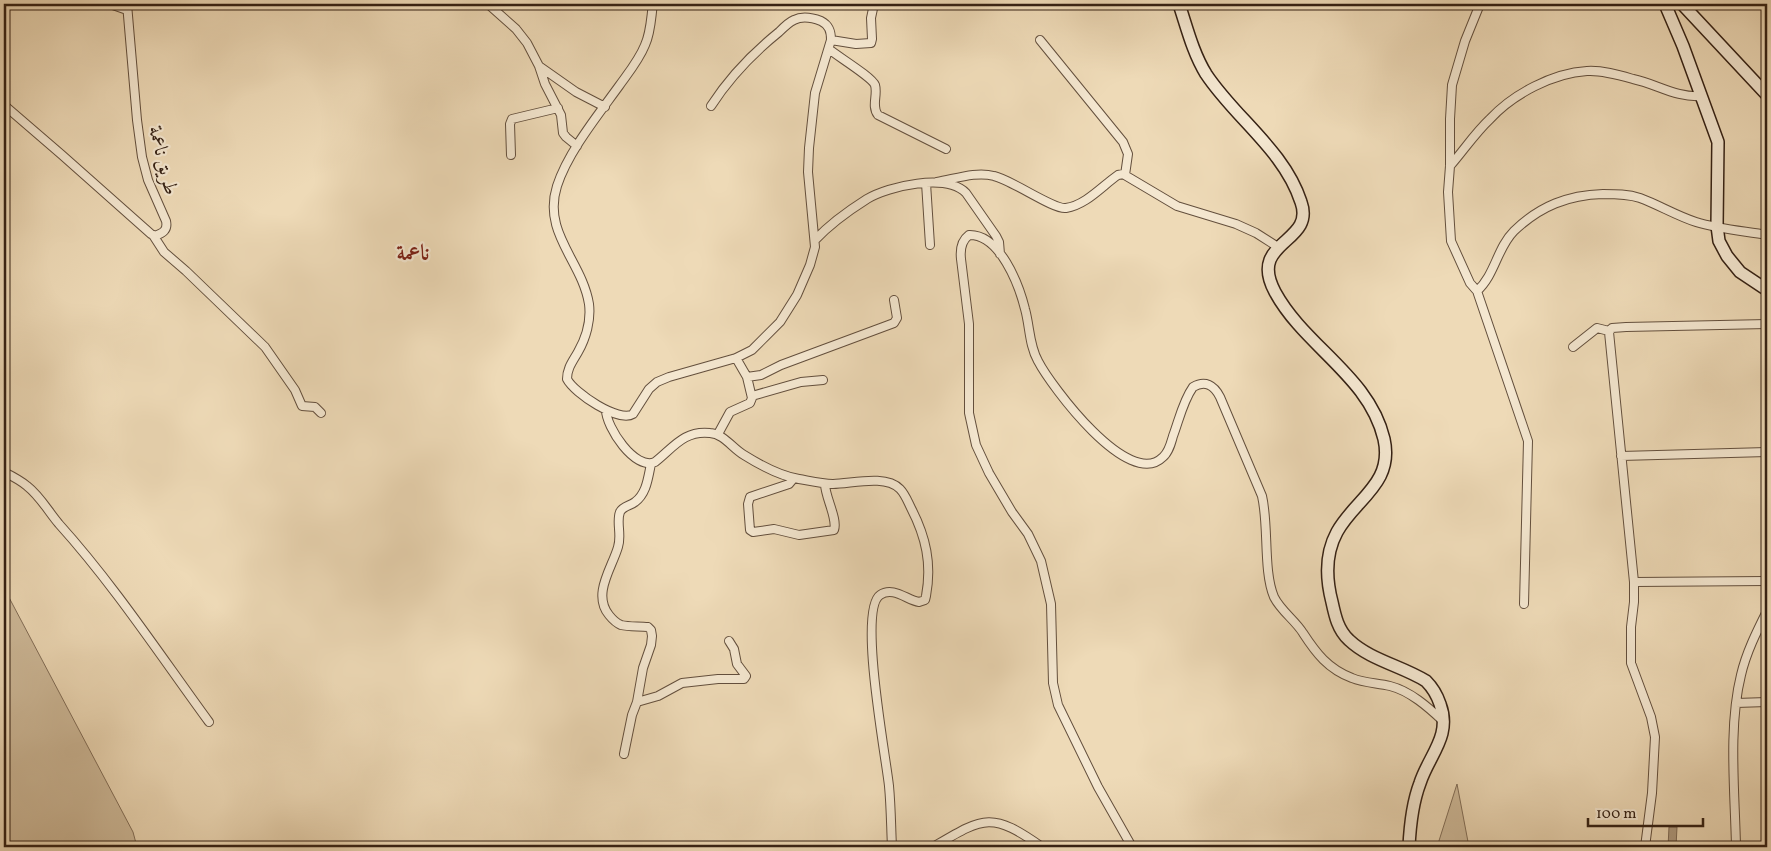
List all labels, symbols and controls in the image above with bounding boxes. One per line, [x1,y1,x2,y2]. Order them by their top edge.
street label: طريق ناعمة [140,123,184,198]
district label: ناعمة [396,239,430,270]
scale bar [1588,796,1704,828]
text: 100 m [1596,804,1636,825]

